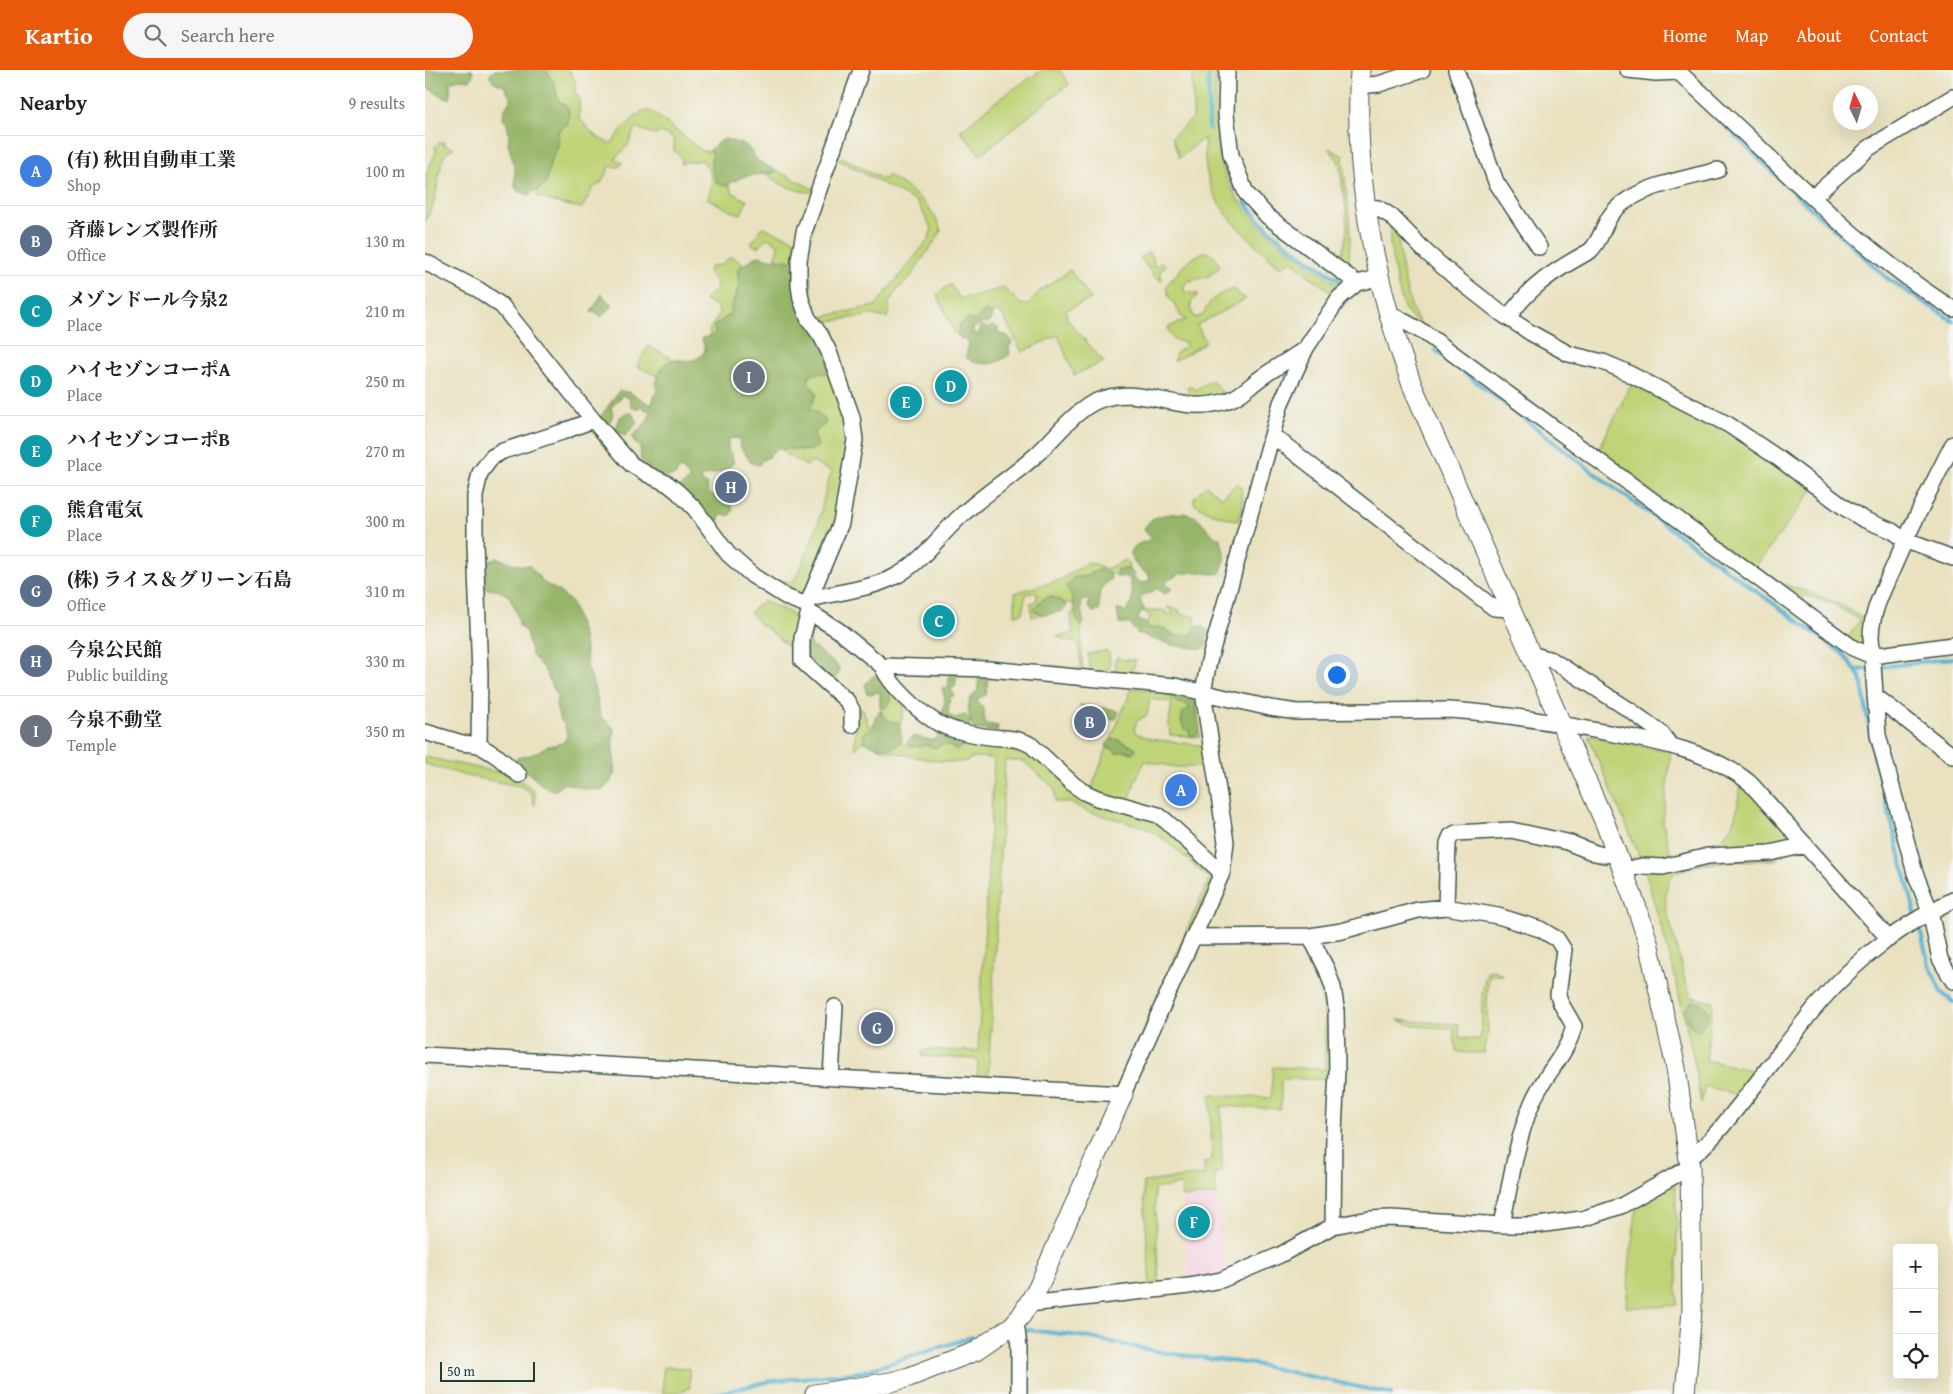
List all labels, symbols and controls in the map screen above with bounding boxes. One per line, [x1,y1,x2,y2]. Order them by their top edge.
search box [123,13,473,58]
text: Kartio [25,18,93,53]
icon: search [141,21,169,49]
text: Search here [181,21,275,49]
text: Home [1663,22,1707,49]
text: Map [1735,22,1768,49]
text: About [1796,22,1842,49]
text: Contact [1870,22,1928,49]
north arrow [1833,85,1878,130]
text: Nearby [20,87,87,118]
text: 9 results [348,91,405,115]
text: (有) 秋田自動車工業 [67,145,236,173]
text: A [31,159,41,183]
text: 100 m [365,159,405,183]
text: Shop [67,173,101,197]
text: 斉藤レンズ製作所 [67,215,218,243]
text: B [31,229,41,253]
text: 130 m [365,229,405,253]
text: Office [67,243,106,267]
text: メゾンドール今泉2 [67,285,228,313]
text: C [31,299,41,323]
text: 210 m [365,299,405,323]
text: Place [67,313,102,337]
text: ハイセゾンコーポA [67,355,231,383]
pin: I [733,358,765,396]
pin: D [935,367,967,405]
text: D [31,369,41,393]
text: 250 m [365,369,405,393]
text: Place [67,383,102,407]
pin: E [890,383,922,421]
text: ハイセゾンコーポB [67,425,230,453]
text: E [32,439,40,463]
text: 270 m [365,439,405,463]
text: Place [67,453,102,477]
pin: H [715,468,747,506]
text: 熊倉電気 [67,495,143,523]
text: F [32,509,40,533]
text: 300 m [365,509,405,533]
text: Place [67,523,102,547]
text: (株) ライス＆グリーン石島 [67,565,292,593]
text: G [31,579,41,603]
text: 310 m [365,579,405,603]
text: Office [67,593,106,617]
pin: C [923,602,955,640]
text: 今泉公民館 [67,635,162,663]
text: H [30,649,42,673]
text: 330 m [365,649,405,673]
your location [1324,662,1350,688]
text: Public building [67,663,168,687]
pin: B [1074,703,1106,741]
text: 今泉不動堂 [67,705,162,733]
text: I [33,719,39,743]
text: 350 m [365,719,405,743]
text: Temple [67,733,117,757]
pin: A [1165,771,1197,809]
pin: G [861,1009,893,1047]
pin: F [1178,1203,1210,1241]
map controls [1893,1244,1938,1379]
button: + [1893,1244,1938,1289]
button: − [1893,1289,1938,1334]
button: locate [1893,1334,1938,1379]
scale bar [440,1359,535,1382]
text: 50 m [447,1361,475,1381]

